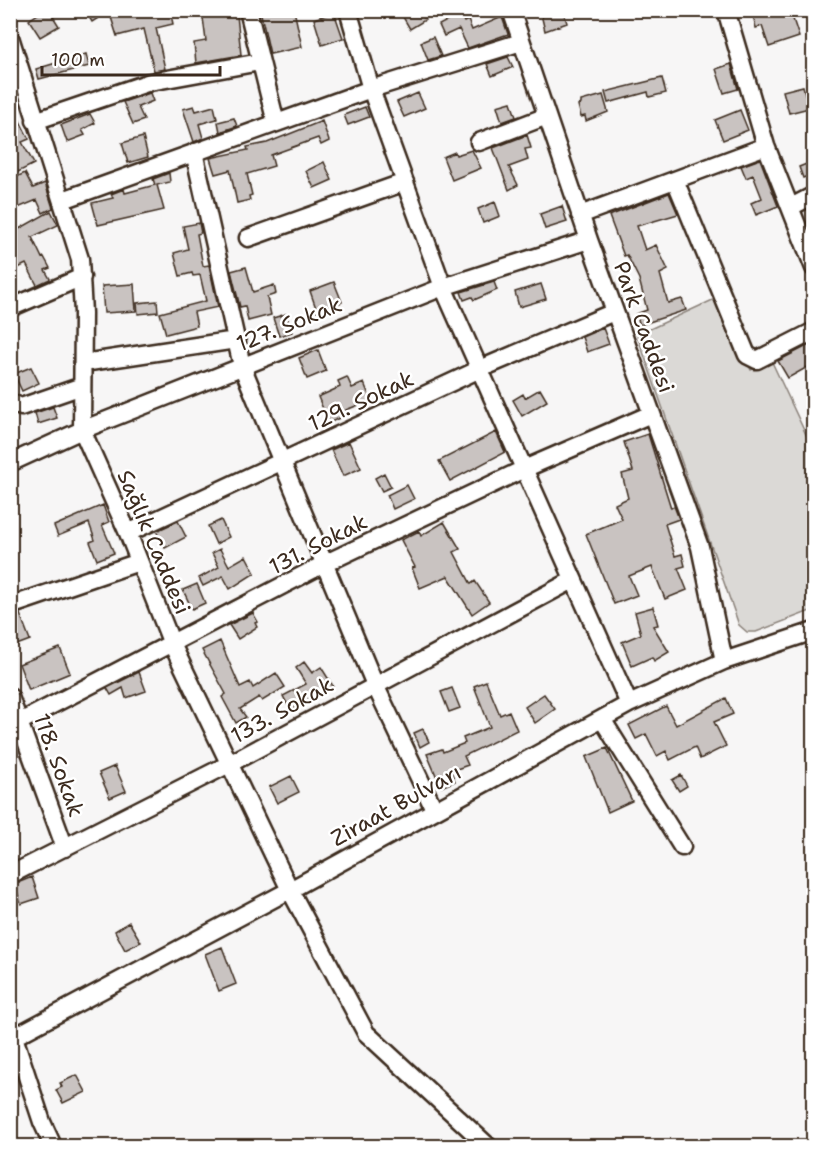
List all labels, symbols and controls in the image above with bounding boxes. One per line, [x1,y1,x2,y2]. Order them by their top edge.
scale bar [42,39,220,77]
text: 100 m [51,48,105,72]
street label: Park Caddesi [607,257,681,397]
street label: 127. Sokak [232,290,346,358]
street label: 129. Sokak [304,364,418,438]
street label: Sağlık Caddesi [110,465,198,619]
street label: 131. Sokak [264,507,372,581]
street label: 133. Sokak [226,670,338,750]
street label: 118. Sokak [27,709,91,821]
street label: Ziraat Bulvarı [326,757,466,853]

